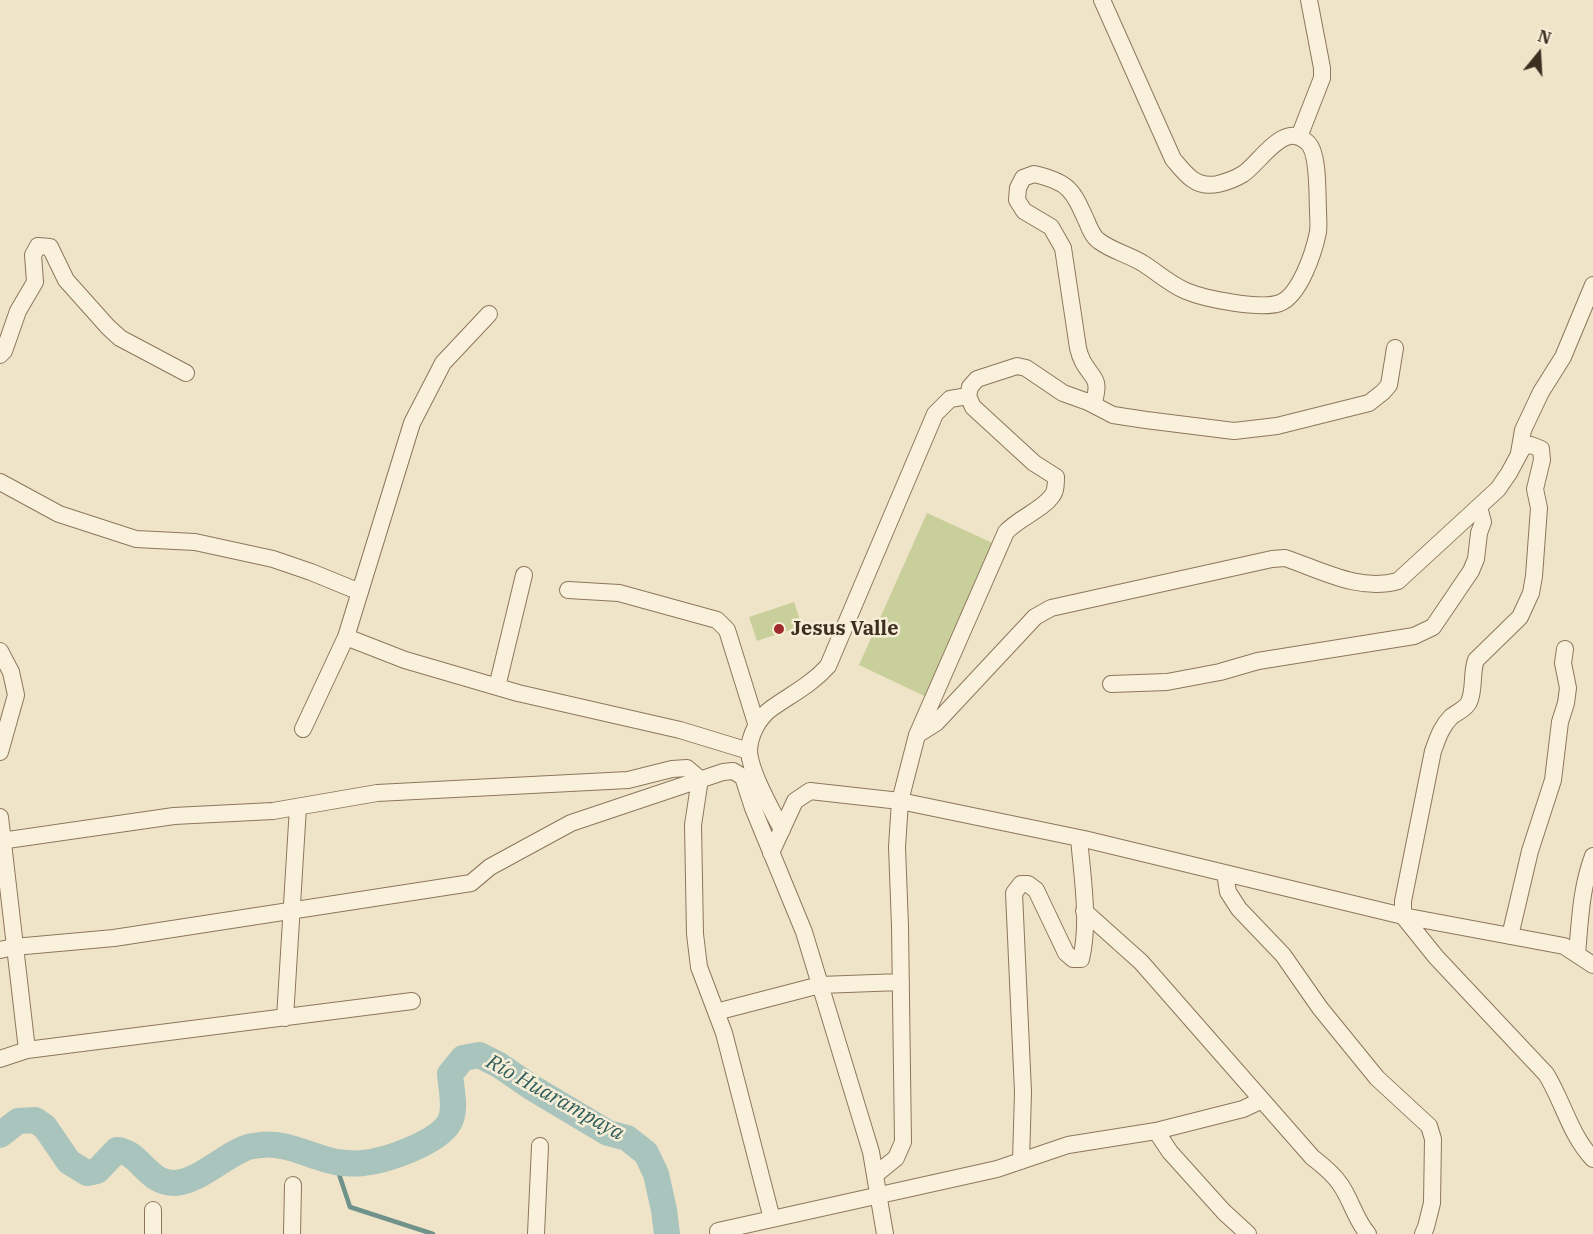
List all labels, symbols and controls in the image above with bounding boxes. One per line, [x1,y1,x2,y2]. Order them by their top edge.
north arrow [1509,24,1569,84]
text: N [1535,25,1554,48]
place label: Jesus Valle [791,617,898,641]
marker: Jesus Valle [772,622,786,636]
water label: Río Huarampaya [482,1050,628,1146]

